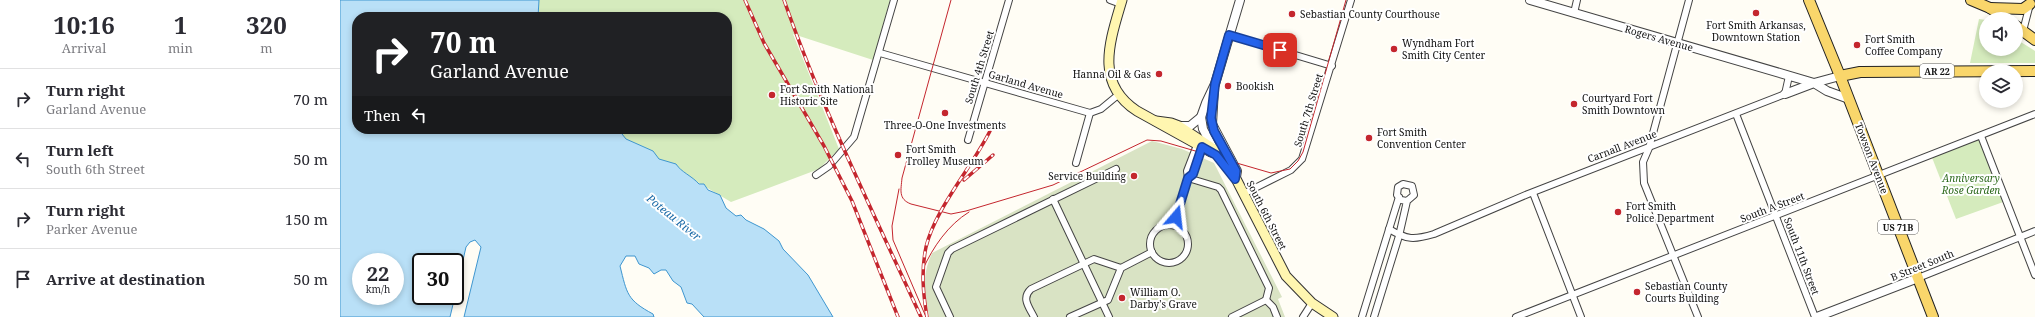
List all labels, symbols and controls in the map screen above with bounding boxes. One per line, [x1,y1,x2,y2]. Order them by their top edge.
place label: Sebastian County Courthouse [1300,7,1440,21]
text: 10:16 [53,8,115,41]
text: 1 [174,8,187,41]
text: 320 [246,8,287,41]
marker: Fort Smith Arkansas, Downtown Station [1751,8,1761,18]
marker: Sebastian County Courthouse [1287,9,1297,19]
map controls [1979,12,2023,108]
button: sound [1979,12,2023,56]
place label: Fort Smith Arkansas, Downtown Station [1706,18,1806,44]
street label: Rogers Avenue [1623,22,1695,54]
text: 70 m [430,23,497,61]
icon: right [364,28,416,80]
street label: South 4th Street [961,28,997,105]
place label: Fort Smith Coffee Company [1865,32,1943,58]
pin [1263,33,1297,67]
place label: Wyndham Fort Smith City Center [1402,36,1485,62]
text: Arrival [62,39,106,57]
text: min [168,39,193,57]
text: m [260,39,273,57]
icon: arrive [1269,39,1291,61]
marker: Fort Smith Coffee Company [1852,40,1862,50]
marker: Wyndham Fort Smith City Center [1389,44,1399,54]
text: Garland Avenue [430,59,569,83]
road number: AR 22 [1920,64,1954,78]
button: layers [1979,64,2023,108]
street label: Garland Avenue [987,67,1065,101]
place label: Hanna Oil & Gas [1073,67,1151,81]
marker: Hanna Oil & Gas [1154,69,1164,79]
street label: South 7th Street [1290,71,1326,148]
place label: Bookish [1236,79,1275,93]
text: Turn right [46,80,125,100]
marker: Bookish [1223,81,1233,91]
place label: Fort Smith National Historic Site [780,82,874,108]
icon: right [12,88,34,110]
text: 70 m [293,89,328,109]
marker: Fort Smith National Historic Site [767,90,777,100]
place label: Courtyard Fort Smith Downtown [1582,91,1666,117]
marker: Courtyard Fort Smith Downtown [1569,99,1579,109]
text: Garland Avenue [46,100,146,118]
icon: left [408,104,430,126]
text: Then [364,105,400,125]
marker: Three-O-One Investments [940,108,950,118]
place label: Three-O-One Investments [884,118,1006,132]
street label: Towson Avenue [1852,120,1892,196]
place label: Fort Smith Convention Center [1377,125,1466,151]
street label: Carnall Avenue [1585,126,1659,166]
marker: Fort Smith Convention Center [1364,133,1374,143]
text: Turn left [46,140,114,160]
place label: Fort Smith Trolley Museum [906,142,984,168]
icon: left [12,148,34,170]
text: 50 m [293,149,328,169]
marker: Fort Smith Trolley Museum [893,150,903,160]
text: South 6th Street [46,160,145,178]
place label: Service Building [1048,169,1127,183]
marker: Service Building [1129,171,1139,181]
park label: Anniversary Rose Garden [1941,171,2000,197]
street label: South 6th Street [1244,178,1291,252]
street label: South A Street [1738,188,1806,226]
water label: Poteau River [643,190,705,244]
position arrow [1155,196,1197,238]
place label: Fort Smith Police Department [1626,199,1715,225]
text: Turn right [46,200,125,220]
marker: Fort Smith Police Department [1613,207,1623,217]
icon: right [12,208,34,230]
text: 150 m [285,209,328,229]
street label: South 11th Street [1781,215,1823,297]
text: Parker Avenue [46,220,138,238]
road number: US 71B [1878,220,1918,234]
street label: B Street South [1888,246,1956,284]
speed limit sign: 30 [412,253,464,305]
text: 22 [367,260,389,287]
icon: arrive [12,268,34,290]
text: Arrive at destination [46,269,205,289]
text: 50 m [293,269,328,289]
place label: Sebastian County Courts Building [1645,279,1728,305]
text: km/h [366,282,390,296]
place label: William O. Darby's Grave [1130,285,1197,311]
marker: Sebastian County Courts Building [1632,287,1642,297]
marker: William O. Darby's Grave [1117,293,1127,303]

